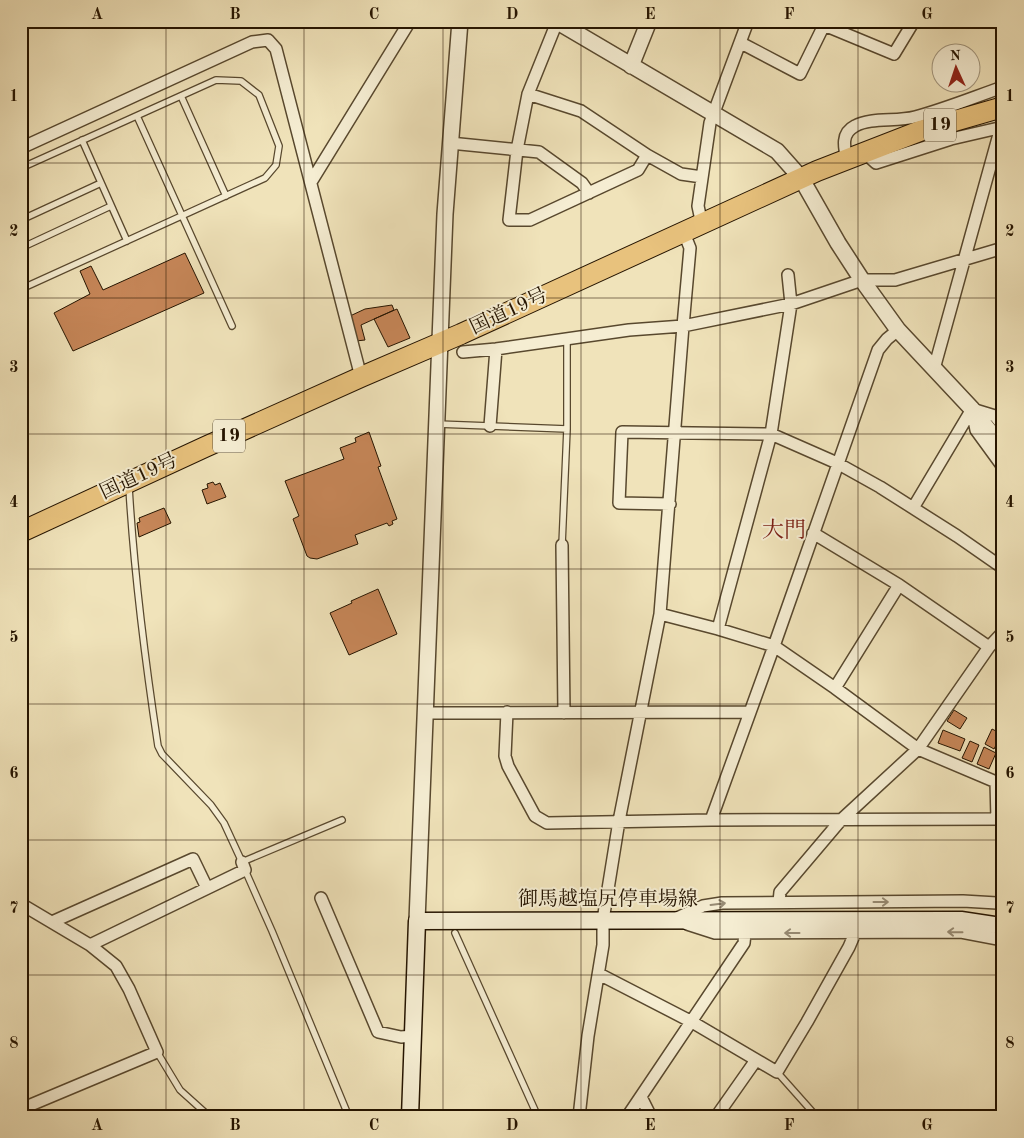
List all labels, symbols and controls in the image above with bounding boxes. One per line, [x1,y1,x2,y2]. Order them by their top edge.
text: A [91,7,103,23]
text: B [229,7,241,23]
text: C [369,7,379,23]
text: D [506,7,518,23]
text: E [644,7,656,23]
text: F [784,7,795,23]
text: G [921,7,933,23]
north arrow [932,42,982,92]
text: N [950,49,961,63]
text: 1 [9,89,19,105]
text: 1 [1005,89,1015,105]
road number: 19 [924,108,956,142]
text: 2 [9,224,19,240]
text: 2 [1005,224,1015,240]
street label: 国道19号 [466,284,551,339]
text: 3 [9,360,19,376]
text: 3 [1005,360,1015,376]
road number: 19 [213,420,245,452]
street label: 国道19号 [96,449,181,504]
text: 4 [9,495,19,511]
text: 4 [1005,495,1015,511]
district label: 大門 [762,518,806,542]
text: 5 [9,630,19,646]
text: 5 [1005,630,1015,646]
text: 6 [9,766,19,782]
text: 6 [1005,766,1015,782]
street label: 御馬越塩尻停車場線 [518,888,698,910]
one-way arrow [872,897,889,907]
one-way arrow [710,899,726,909]
text: 7 [9,901,19,917]
text: 7 [1005,901,1015,917]
one-way arrow [947,927,964,937]
one-way arrow [785,928,801,938]
text: 8 [9,1036,19,1052]
text: 8 [1005,1036,1015,1052]
text: A [91,1118,103,1134]
text: B [229,1118,241,1134]
text: C [369,1118,379,1134]
text: D [506,1118,518,1134]
text: E [644,1118,656,1134]
text: F [784,1118,795,1134]
text: G [921,1118,933,1134]

